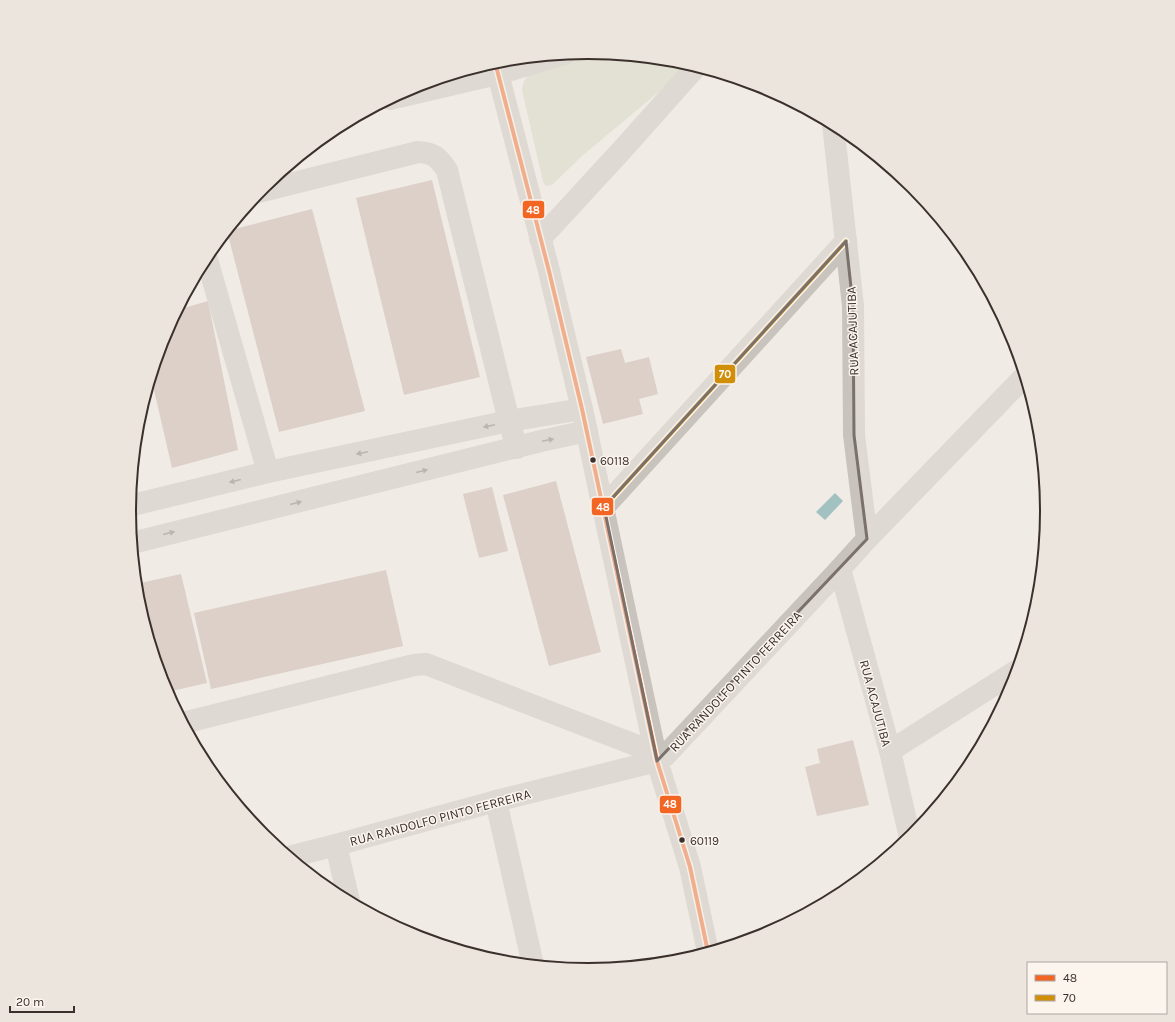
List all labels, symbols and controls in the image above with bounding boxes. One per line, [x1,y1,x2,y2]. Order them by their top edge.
line badge: 48 [522,200,545,219]
text: 48 [526,204,540,217]
street label: RUA ACAJUTIBA [843,286,862,376]
line badge: 70 [714,364,736,384]
text: 70 [719,368,731,381]
one-way arrow [483,423,495,429]
one-way arrow [542,436,554,442]
one-way arrow [355,450,368,456]
place label: 60118 [600,454,629,468]
marker: 60118 [588,455,598,465]
one-way arrow [416,468,428,474]
one-way arrow [228,478,240,484]
line badge: 48 [591,497,614,516]
one-way arrow [290,499,302,505]
text: 48 [596,501,610,514]
one-way arrow [163,530,176,536]
street label: RUA RANDOLFO PINTO FERREIRA [666,608,805,755]
street label: RUA ACAJUTIBA [857,658,894,749]
street label: RUA RANDOLFO PINTO FERREIRA [348,786,533,849]
line badge: 48 [659,795,682,814]
text: 48 [663,798,677,811]
place label: 60119 [690,834,719,848]
marker: 60119 [677,835,687,845]
legend [1027,962,1167,1014]
text: 48 [1063,971,1077,985]
scale bar [10,988,74,1014]
text: 70 [1063,991,1076,1005]
text: 20 m [16,995,44,1009]

